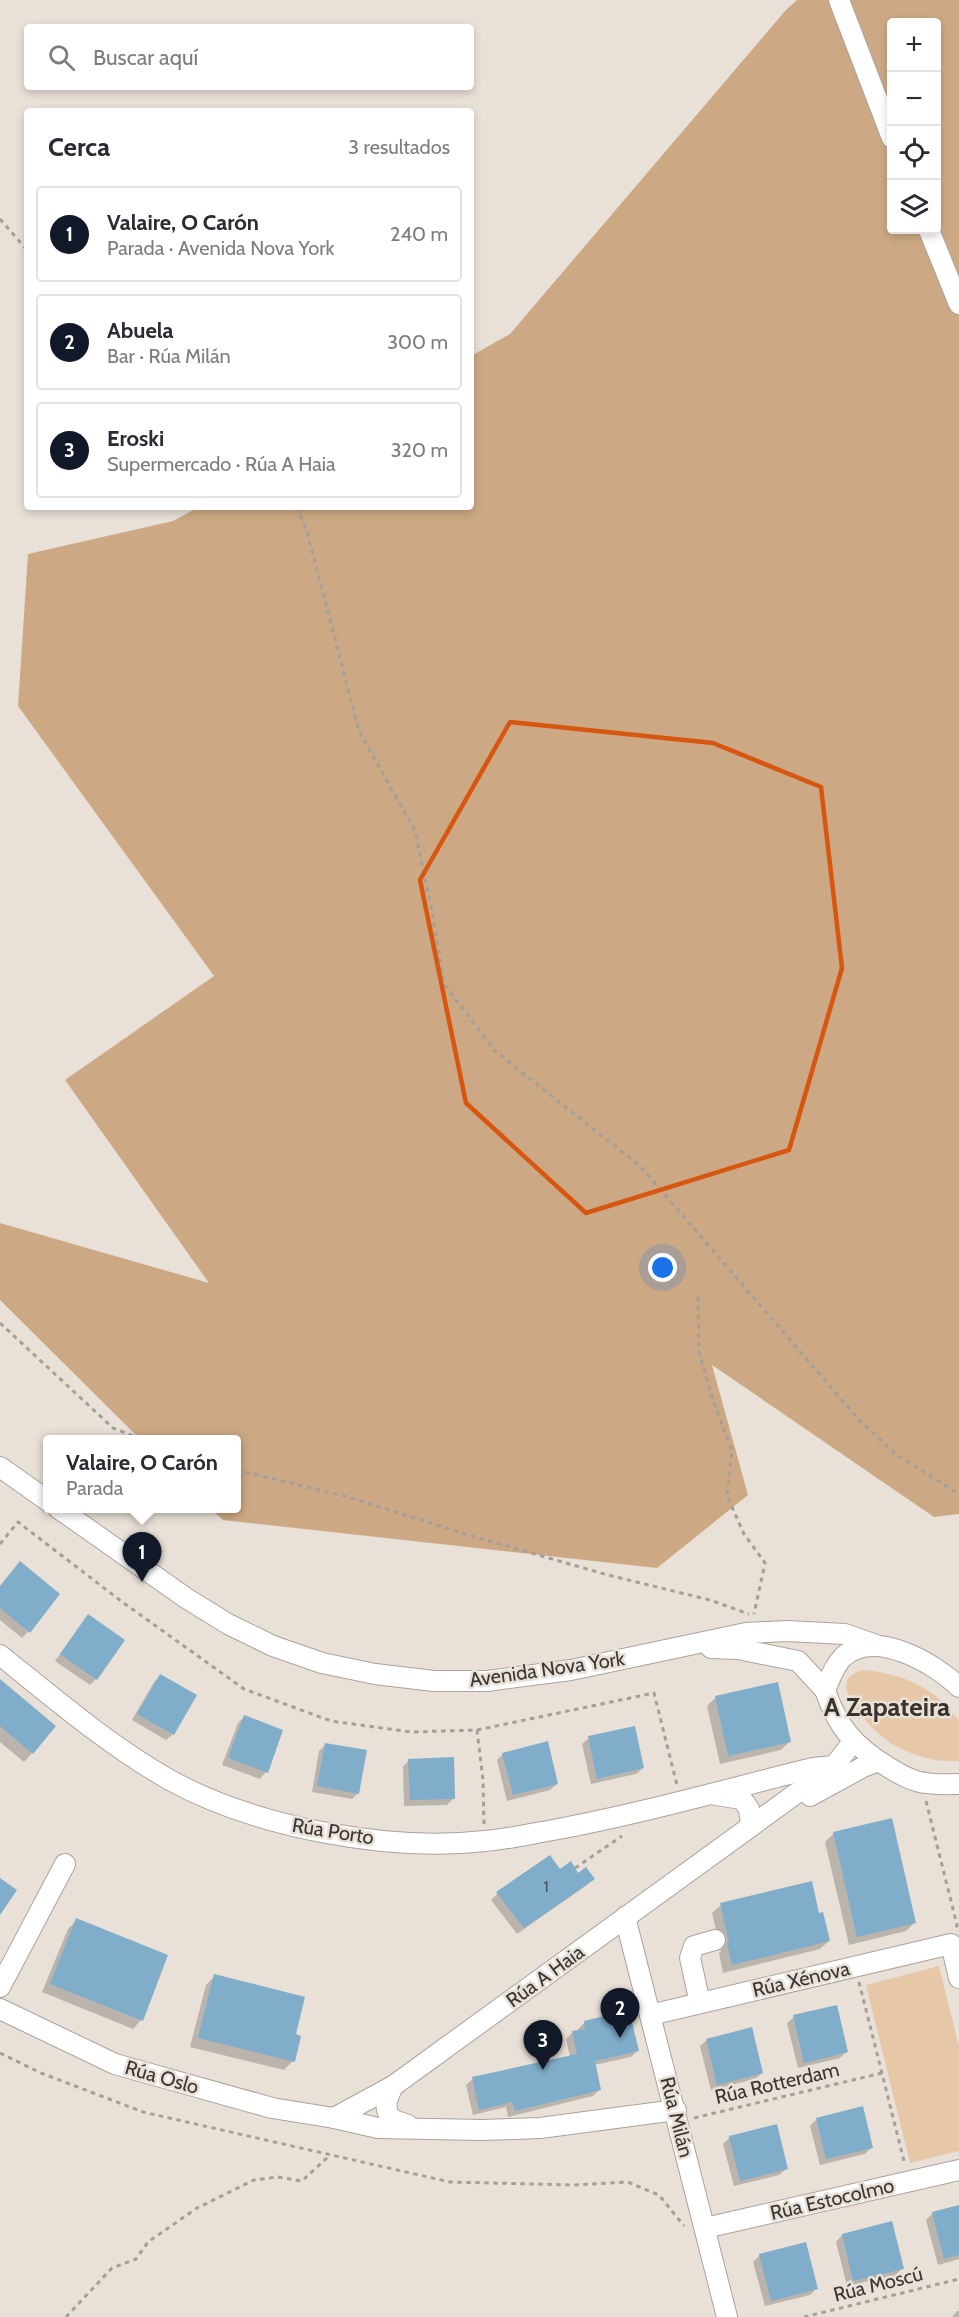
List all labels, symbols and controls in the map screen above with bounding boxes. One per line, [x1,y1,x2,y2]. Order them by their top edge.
map controls [887,18,941,234]
button: + [887,18,941,72]
search box [24,24,474,90]
icon: search [45,41,78,74]
text: Buscar aquí [93,44,198,71]
button: − [887,72,941,126]
button: locate [887,126,941,180]
text: Cerca [48,131,110,163]
text: 3 resultados [348,135,450,159]
button: layers [887,180,941,234]
text: Valaire, O Carón [107,209,259,236]
text: 1 [66,222,73,246]
text: 240 m [390,222,448,246]
text: Parada · Avenida Nova York [107,236,335,260]
text: Abuela [107,317,174,344]
text: 2 [64,330,75,354]
text: 300 m [387,330,448,354]
text: Bar · Rúa Milán [107,344,231,368]
text: Eroski [107,425,164,452]
text: 3 [64,438,75,462]
text: 320 m [391,438,448,462]
text: Supermercado · Rúa A Haia [107,452,336,476]
your location [648,1253,677,1282]
popup [43,1435,241,1513]
text: Valaire, O Carón [66,1449,218,1476]
text: Parada [66,1476,123,1500]
pin: 1 [122,1532,162,1582]
street label: Avenida Nova York [468,1646,626,1692]
district label: A Zapateira [824,1691,950,1723]
street label: Rúa Porto [290,1813,376,1849]
house number: 1 [543,1877,549,1896]
street label: Rúa A Haia [501,1939,589,2012]
street label: Rúa Xénova [750,1956,852,2002]
pin: 2 [600,1988,640,2038]
pin: 3 [524,2020,562,2070]
street label: Rúa Oslo [122,2055,202,2099]
street label: Rúa Rotterdam [712,2057,842,2109]
street label: Rúa Milán [655,2074,699,2160]
street label: Rúa Estocolmo [768,2173,896,2225]
street label: Rúa Moscú [831,2261,925,2307]

